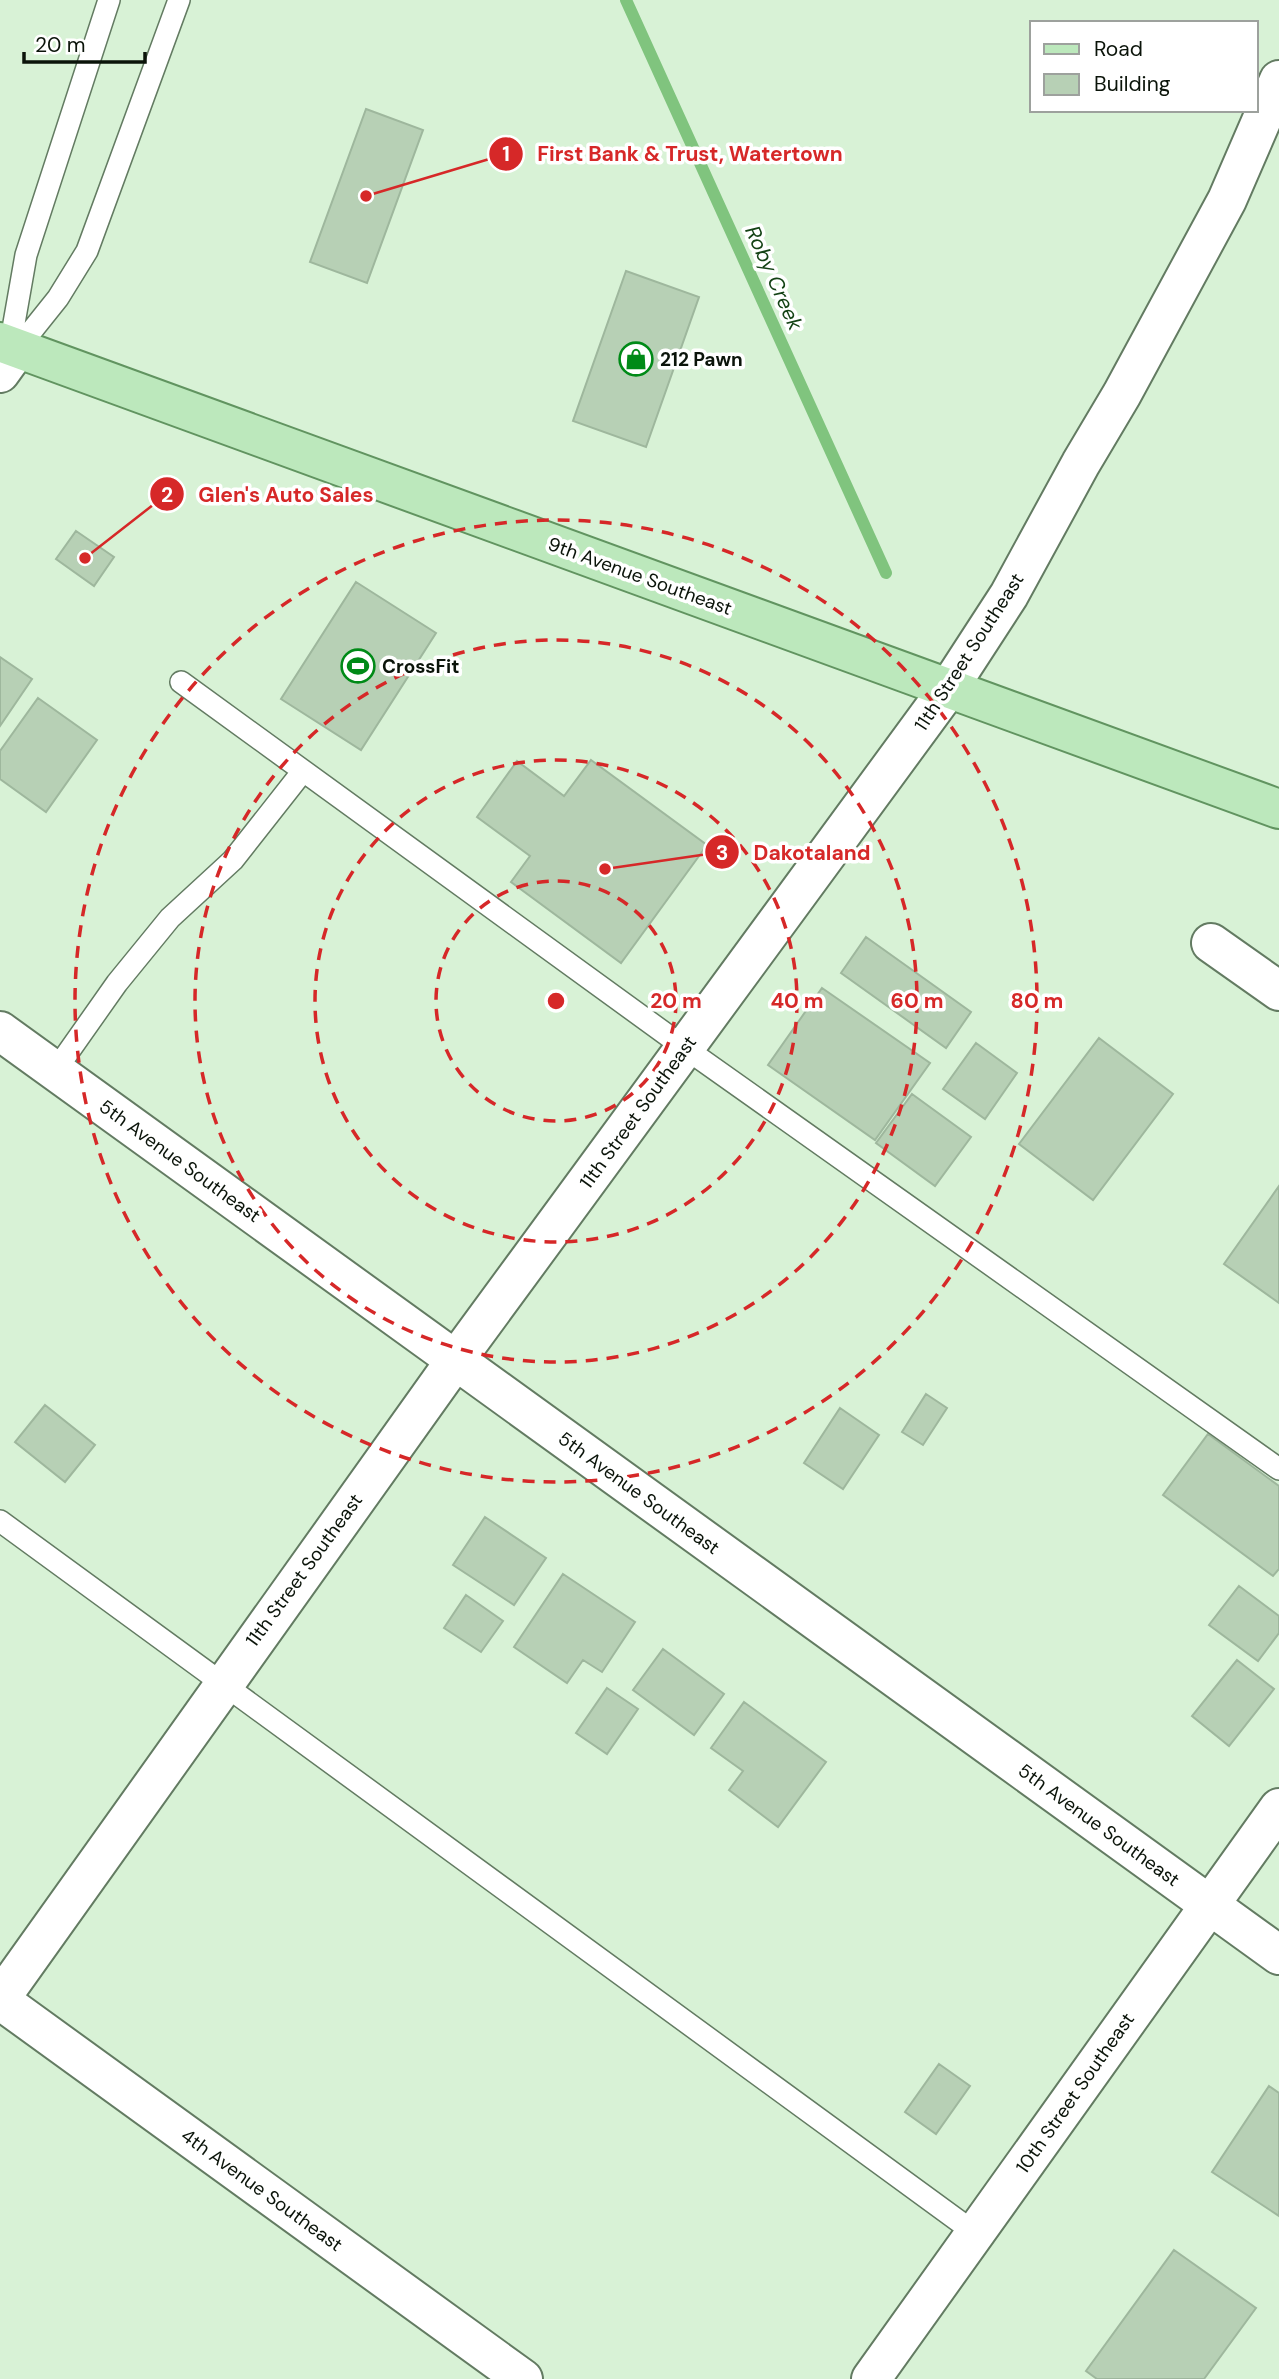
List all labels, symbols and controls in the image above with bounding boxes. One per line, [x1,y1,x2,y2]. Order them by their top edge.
scale bar [24,21,145,65]
legend [1030,21,1258,112]
text: 20 m [35,31,86,59]
text: Road [1094,35,1143,63]
text: Building [1094,70,1171,98]
callout: First Bank & Trust, Watertown [488,133,856,175]
text: 1 [502,140,510,168]
text: First Bank & Trust, Watertown [537,140,843,168]
water label: Roby Creek [738,221,810,335]
shop icon: 212 Pawn [617,340,655,378]
place label: 212 Pawn [660,347,743,372]
callout: Glen's Auto Sales [149,473,387,515]
text: 2 [161,481,173,509]
text: Glen's Auto Sales [198,481,374,509]
street label: 9th Avenue Southeast [544,531,736,621]
street label: 11th Street Southeast [909,568,1029,736]
sports icon: CrossFit [339,647,377,685]
place label: CrossFit [382,654,459,679]
callout: Dakotaland [705,831,884,873]
text: 3 [716,839,728,867]
text: Dakotaland [754,839,870,867]
text: 20 m [650,987,702,1015]
text: 40 m [770,987,824,1015]
text: 60 m [891,987,943,1015]
text: 80 m [1011,987,1063,1015]
centre of rings [544,989,568,1013]
street label: 11th Street Southeast [574,1030,702,1194]
street label: 5th Avenue Southeast [94,1094,266,1228]
street label: 5th Avenue Southeast [553,1426,725,1560]
street label: 11th Street Southeast [240,1488,368,1652]
street label: 5th Avenue Southeast [1013,1758,1185,1892]
street label: 10th Street Southeast [1010,2008,1140,2178]
street label: 4th Avenue Southeast [176,2123,348,2257]

